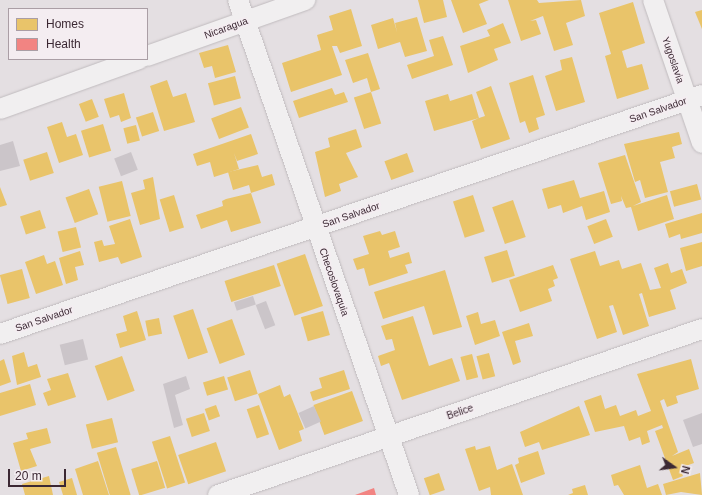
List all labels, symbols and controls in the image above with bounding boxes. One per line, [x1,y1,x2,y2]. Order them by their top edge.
legend [8,8,148,60]
street label: Nicaragua [203,15,249,41]
text: Homes [46,17,84,31]
street label: Yugoslavia [659,35,687,85]
text: Health [46,37,81,51]
street label: San Salvador [628,95,688,125]
street label: San Salvador [321,200,381,230]
street label: Checoslovaquia [317,246,351,318]
street label: San Salvador [14,304,74,334]
street label: Belice [445,402,475,422]
north arrow [654,447,694,487]
scale bar [10,461,68,487]
text: N [679,465,692,475]
text: 20 m [15,469,42,483]

